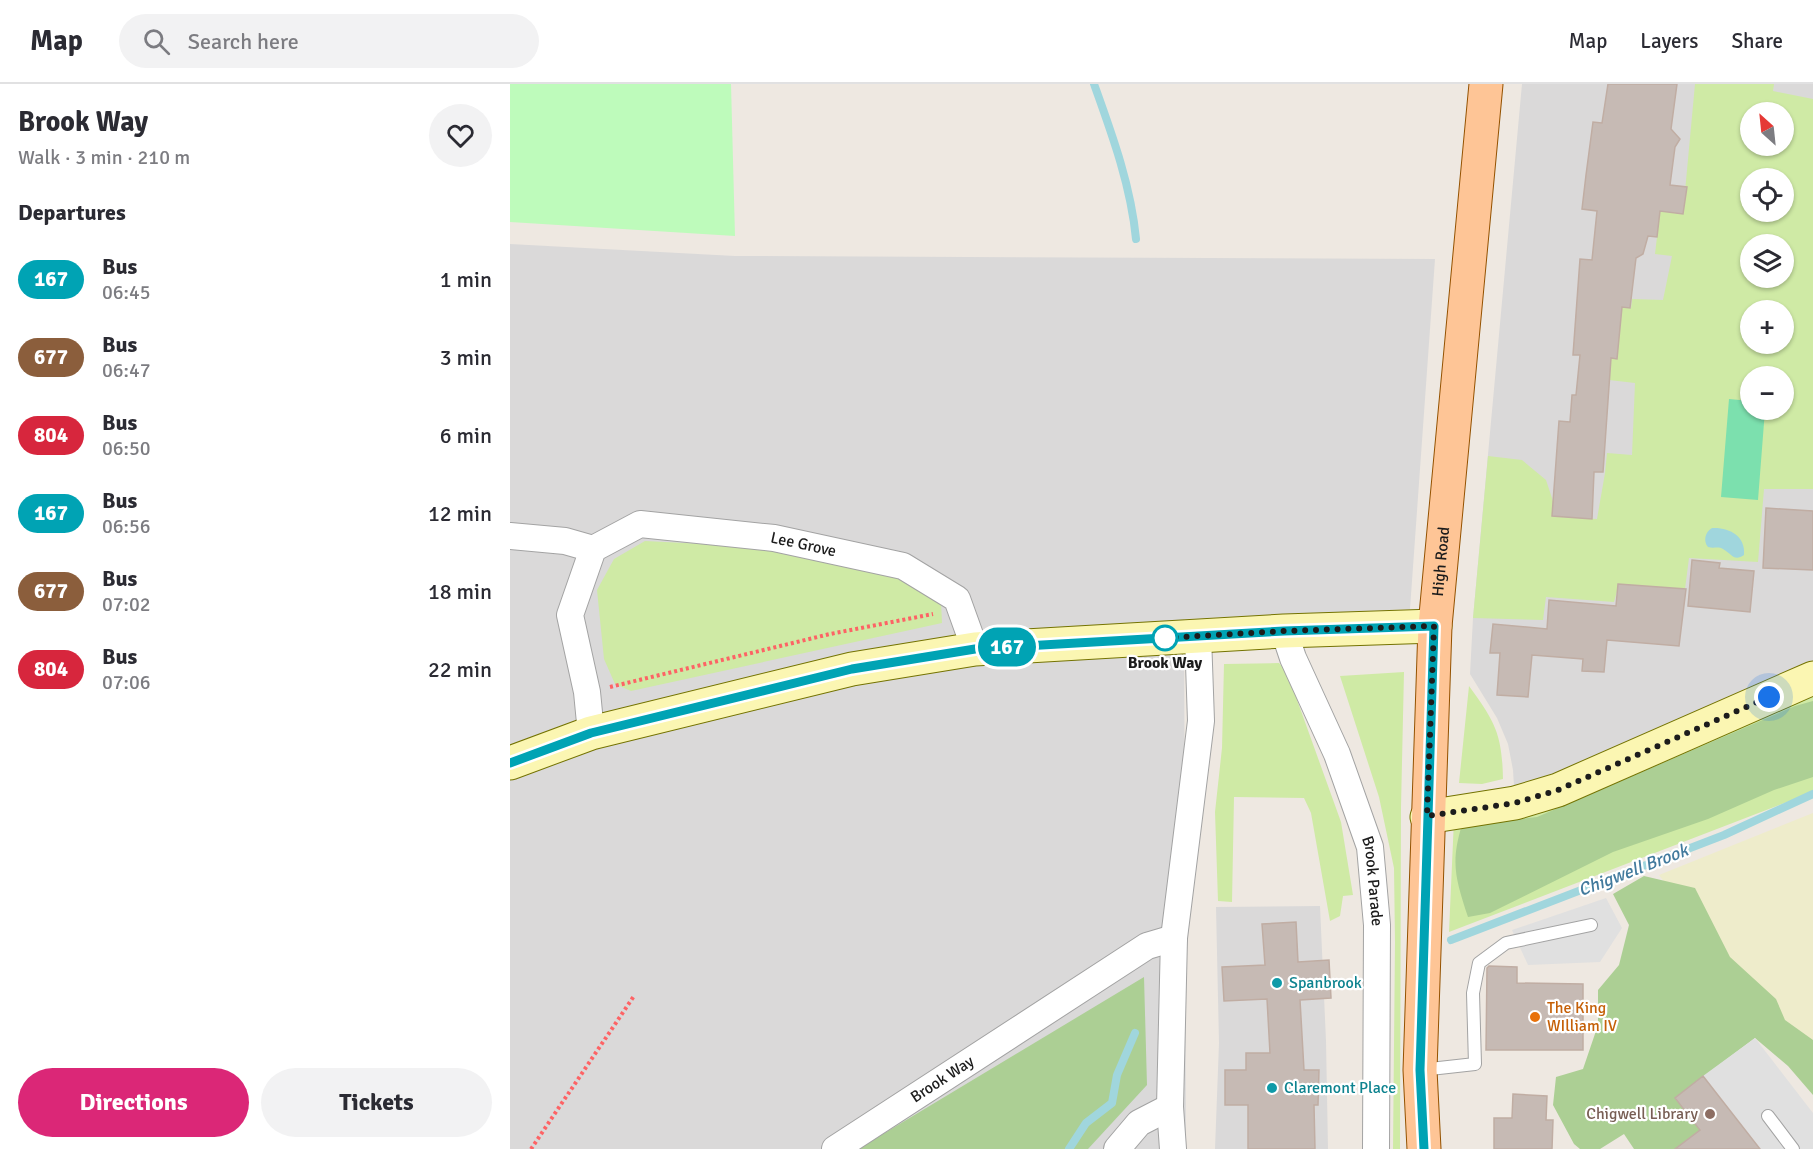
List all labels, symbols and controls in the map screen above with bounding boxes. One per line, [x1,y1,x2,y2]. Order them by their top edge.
search box [119,14,539,68]
text: Map [30,24,83,58]
icon: search [140,25,173,58]
text: Search here [188,28,299,55]
text: Map [1569,28,1607,54]
text: Layers [1640,28,1698,54]
text: Share [1731,28,1783,54]
north arrow [1740,102,1794,156]
map controls [1740,102,1794,420]
button: heart [429,104,492,167]
text: Brook Way [18,105,148,139]
text: Walk · 3 min · 210 m [18,145,190,170]
button: locate [1740,168,1794,222]
text: Departures [18,199,126,226]
button: layers [1740,234,1794,288]
text: Bus [102,253,137,280]
text: 167 [34,266,68,292]
text: 1 min [440,266,492,293]
text: 06:45 [102,280,151,305]
button: + [1740,300,1794,354]
text: Bus [102,331,137,358]
text: 677 [34,344,68,370]
text: 3 min [440,344,492,371]
text: 06:47 [102,358,151,383]
button: − [1740,366,1794,420]
text: Bus [102,409,137,436]
text: 804 [34,422,68,448]
text: 6 min [440,422,492,449]
text: 06:50 [102,436,151,461]
text: Bus [102,487,137,514]
text: 167 [34,500,68,526]
text: 12 min [428,500,492,527]
text: 06:56 [102,514,151,539]
street label: High Road [1428,526,1454,597]
street label: Lee Grove [769,528,838,561]
text: Bus [102,565,137,592]
text: 677 [34,578,68,604]
text: 18 min [428,578,492,605]
text: 07:02 [102,592,151,617]
marker: Brook Way [1152,625,1178,651]
line badge: 167 [972,628,1042,666]
text: 167 [990,634,1024,660]
text: Bus [102,643,137,670]
place label: Brook Way [1128,653,1202,673]
text: 804 [34,656,68,682]
text: 22 min [428,656,492,683]
text: 07:06 [102,670,151,695]
your location [1754,682,1784,712]
street label: Brook Parade [1357,833,1387,927]
water label: Chigwell Brook [1575,838,1693,901]
place label: Spanbrook [1289,973,1362,993]
marker: Spanbrook [1270,976,1284,990]
place label: The King WIlliam IV [1547,998,1617,1036]
marker: The King WIlliam IV [1528,1010,1542,1024]
street label: Brook Way [907,1051,978,1107]
button: Directions [18,1068,249,1137]
button: Tickets [261,1068,492,1137]
place label: Claremont Place [1284,1078,1396,1098]
marker: Claremont Place [1265,1081,1279,1095]
place label: Chigwell Library [1586,1104,1699,1124]
marker: Chigwell Library [1703,1107,1717,1121]

